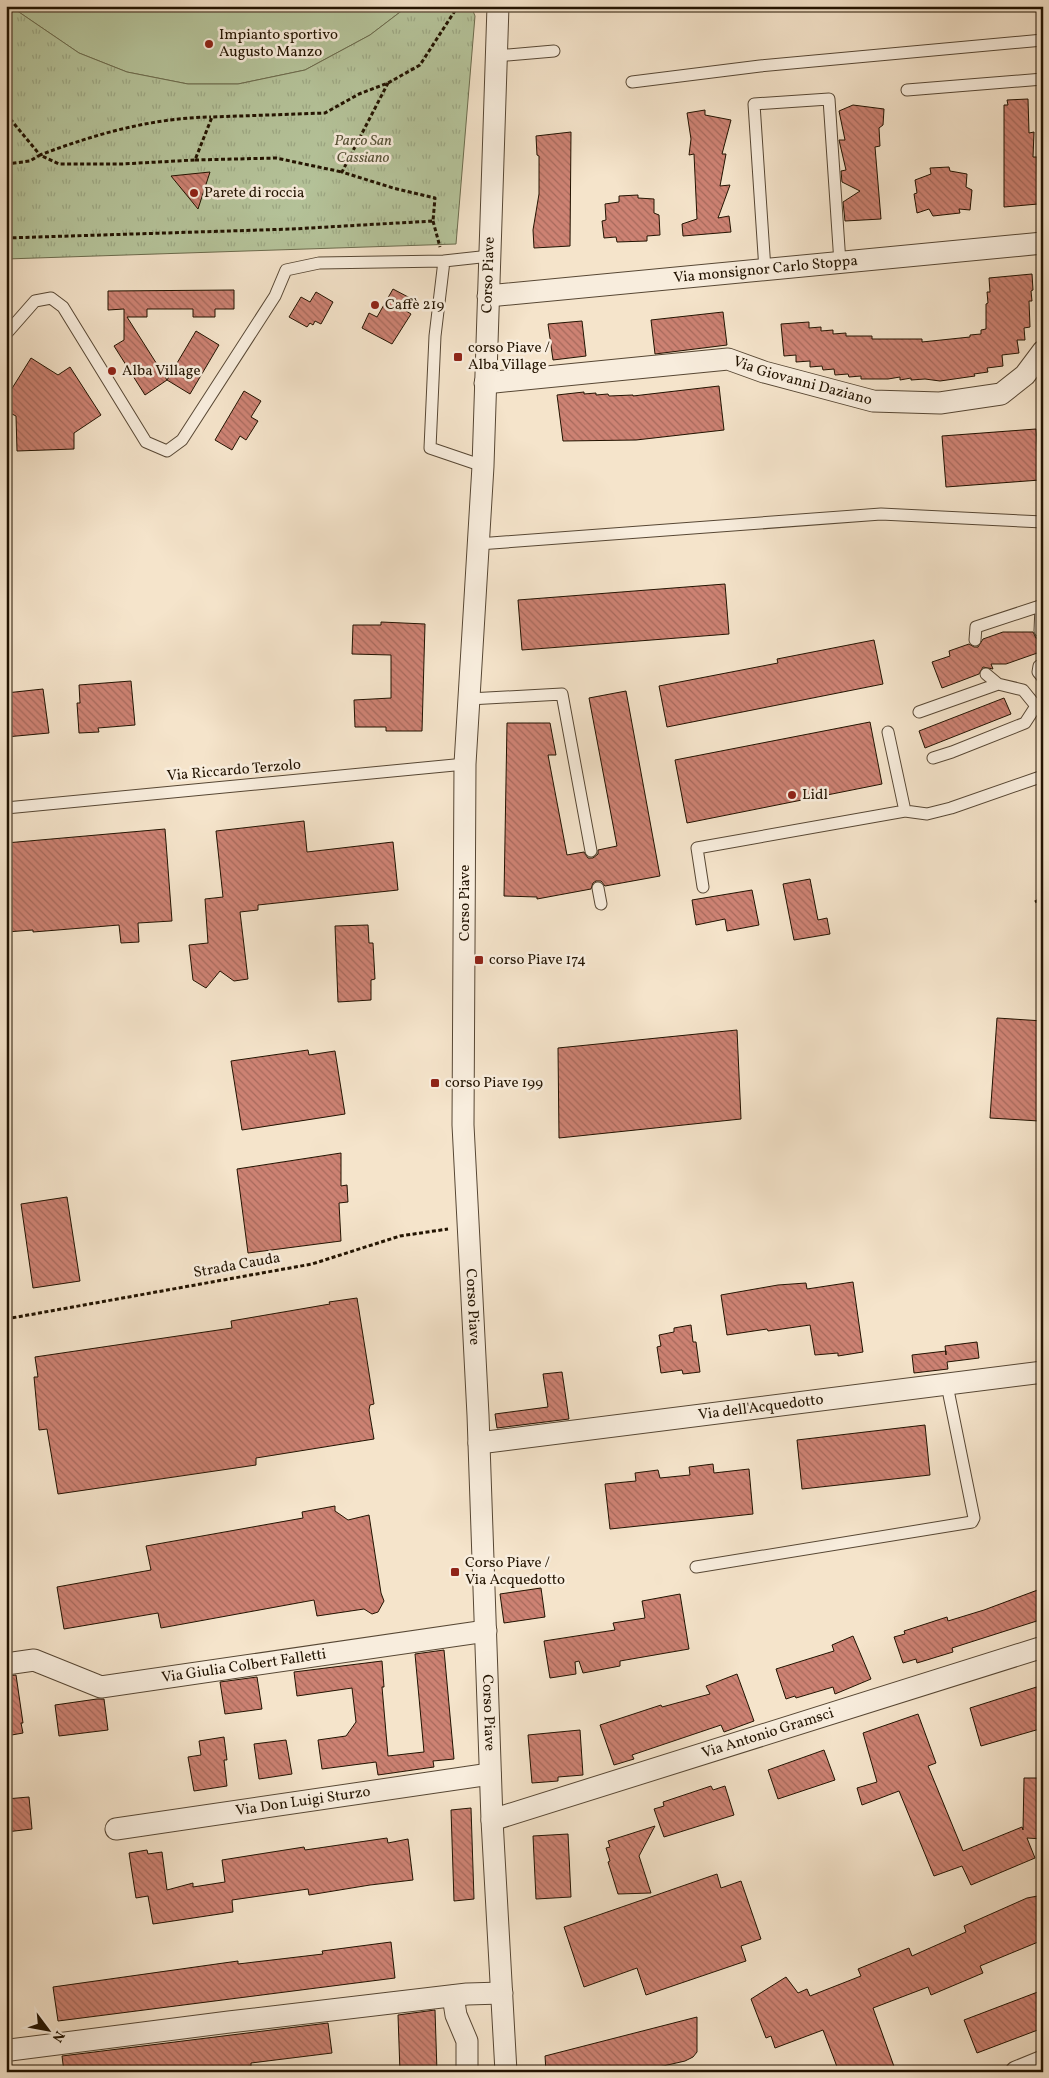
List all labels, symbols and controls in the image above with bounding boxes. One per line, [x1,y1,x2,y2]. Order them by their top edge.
place label: Impianto sportivo Augusto Manzo [219,25,338,63]
marker: Impianto sportivo Augusto Manzo [203,38,215,50]
park label: Parco San Cassiano [334,131,392,169]
place label: Parete di roccia [204,183,304,204]
marker: Parete di roccia [188,187,200,199]
street label: Corso Piave [477,236,501,314]
street label: Via monsignor Carlo Stoppa [673,250,859,289]
place label: Caffè 219 [385,295,444,316]
marker: Caffè 219 [369,299,381,311]
place label: corso Piave / Alba Village [468,338,551,376]
marker: corso Piave / Alba Village [452,351,464,363]
street label: Via Giovanni Daziano [730,351,874,411]
place label: Alba Village [122,361,201,382]
marker: Alba Village [106,365,118,377]
street label: Via Riccardo Terzolo [166,755,302,787]
place label: Lidl [802,785,828,806]
marker: Lidl [786,789,798,801]
street label: Corso Piave [455,865,476,941]
place label: corso Piave 174 [489,950,586,971]
marker: corso Piave 174 [473,954,485,966]
place label: corso Piave 199 [445,1073,543,1094]
marker: corso Piave 199 [429,1077,441,1089]
street label: Strada Cauda [192,1248,282,1284]
street label: Corso Piave [460,1268,485,1346]
street label: Via dell'Acquedotto [697,1389,825,1426]
place label: Corso Piave / Via Acquedotto [465,1553,565,1591]
marker: Corso Piave / Via Acquedotto [449,1566,461,1578]
street label: Via Giulia Colbert Falletti [160,1644,328,1689]
street label: Corso Piave [476,1674,500,1751]
street label: Via Antonio Gramsci [699,1703,836,1764]
street label: Via Don Luigi Sturzo [234,1781,372,1822]
north arrow [22,2006,72,2056]
text: N [47,2027,69,2045]

